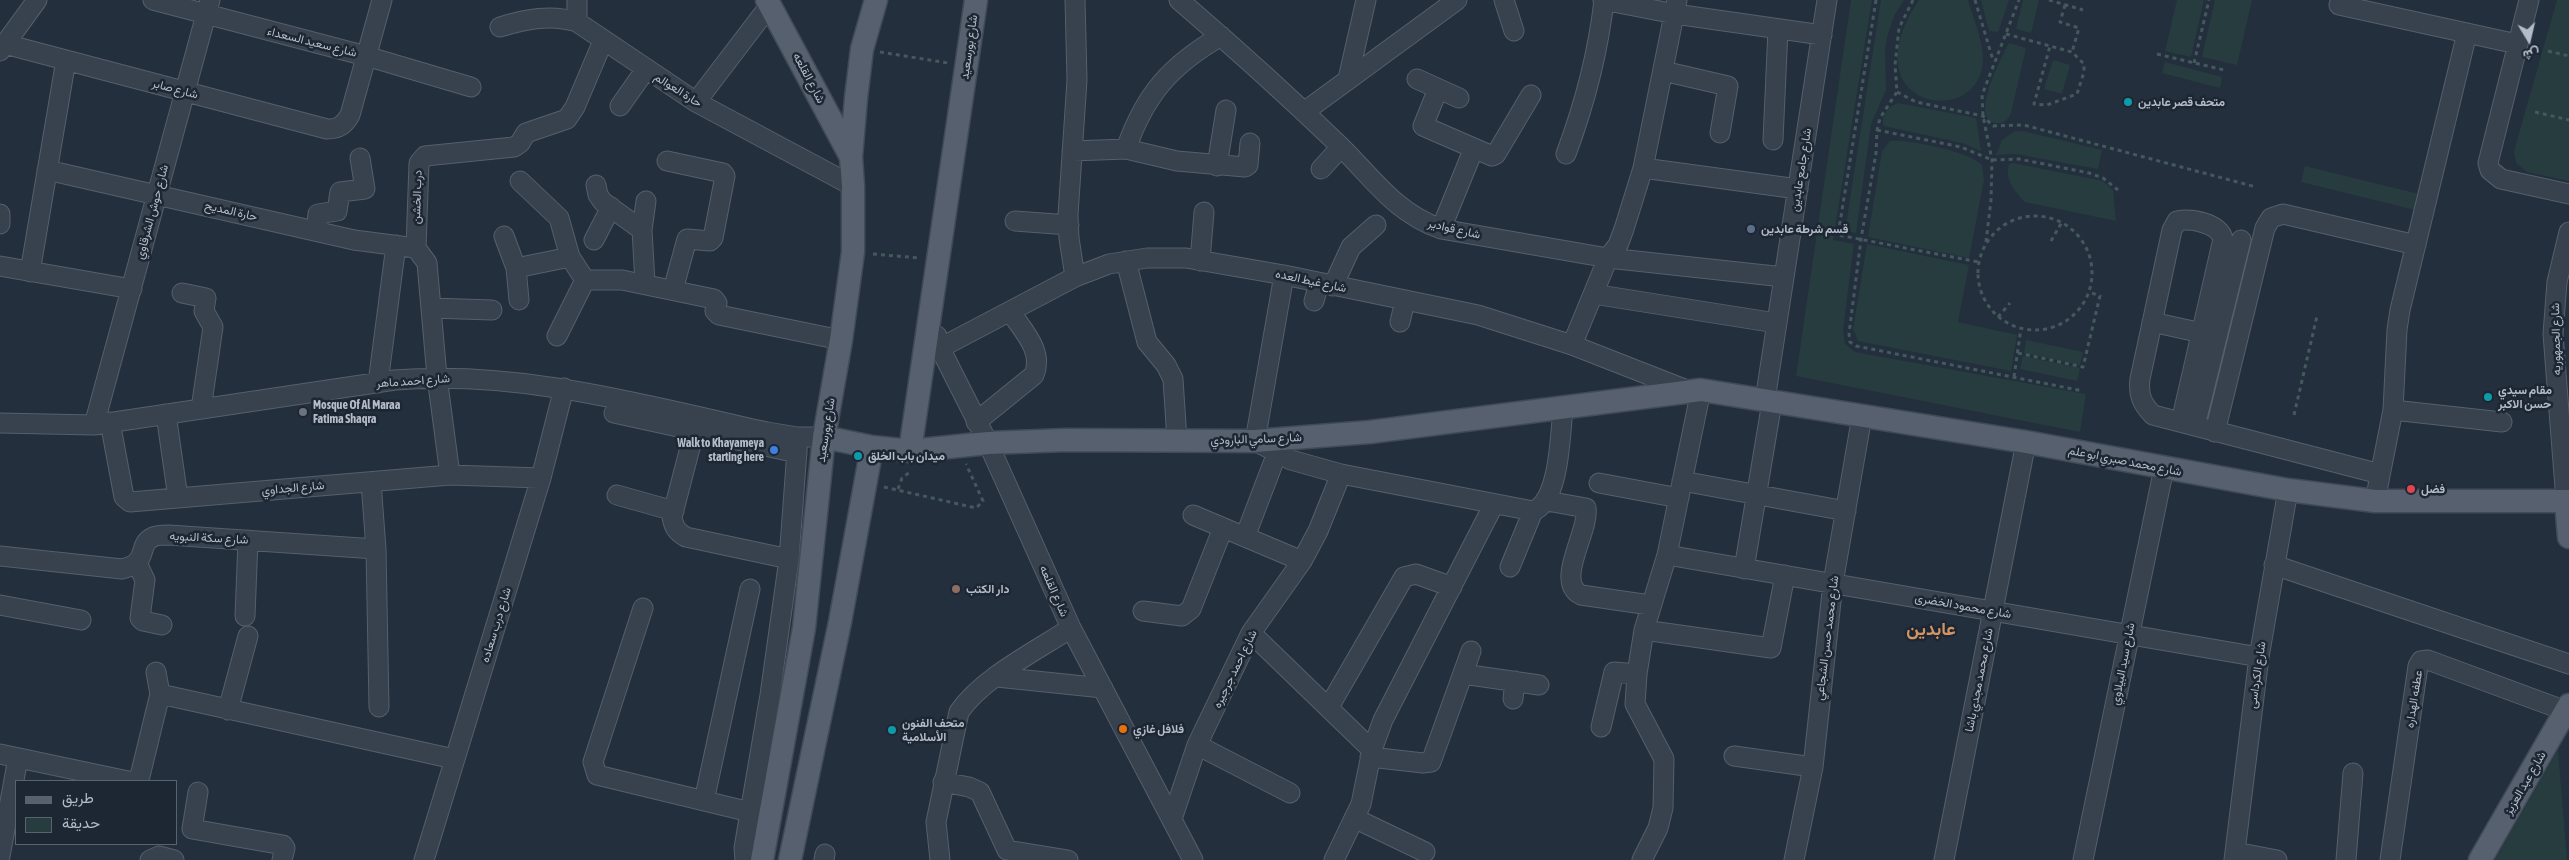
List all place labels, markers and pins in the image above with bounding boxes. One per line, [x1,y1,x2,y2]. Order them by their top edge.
place label: متحف قصر عابدين [2138,95,2225,109]
marker: متحف قصر عابدين [2122,96,2134,108]
place label: قسم شرطة عابدين [1761,222,1848,236]
marker: قسم شرطة عابدين [1745,223,1757,235]
place label: مقام سيدي حسن الاكبر [2498,383,2552,411]
marker: مقام سيدي حسن الاكبر [2482,391,2494,403]
place label: Mosque Of Al Maraa Fatima Shaqra [313,398,400,426]
marker: Mosque Of Al Maraa Fatima Shaqra [297,406,309,418]
place label: Walk to Khayameya starting here [677,436,764,464]
marker: Walk to Khayameya starting here [768,444,780,456]
place label: ميدان باب الخلق [868,449,945,463]
marker: ميدان باب الخلق [852,450,864,462]
place label: فضل [2421,482,2445,496]
marker: فضل [2405,483,2417,495]
place label: دار الكتب [966,582,1009,596]
marker: دار الكتب [950,583,962,595]
place label: متحف الفنون الأسلامية [902,716,964,744]
place label: فلافل غازي [1133,722,1184,736]
marker: فلافل غازي [1117,723,1129,735]
marker: متحف الفنون الأسلامية [886,724,898,736]

